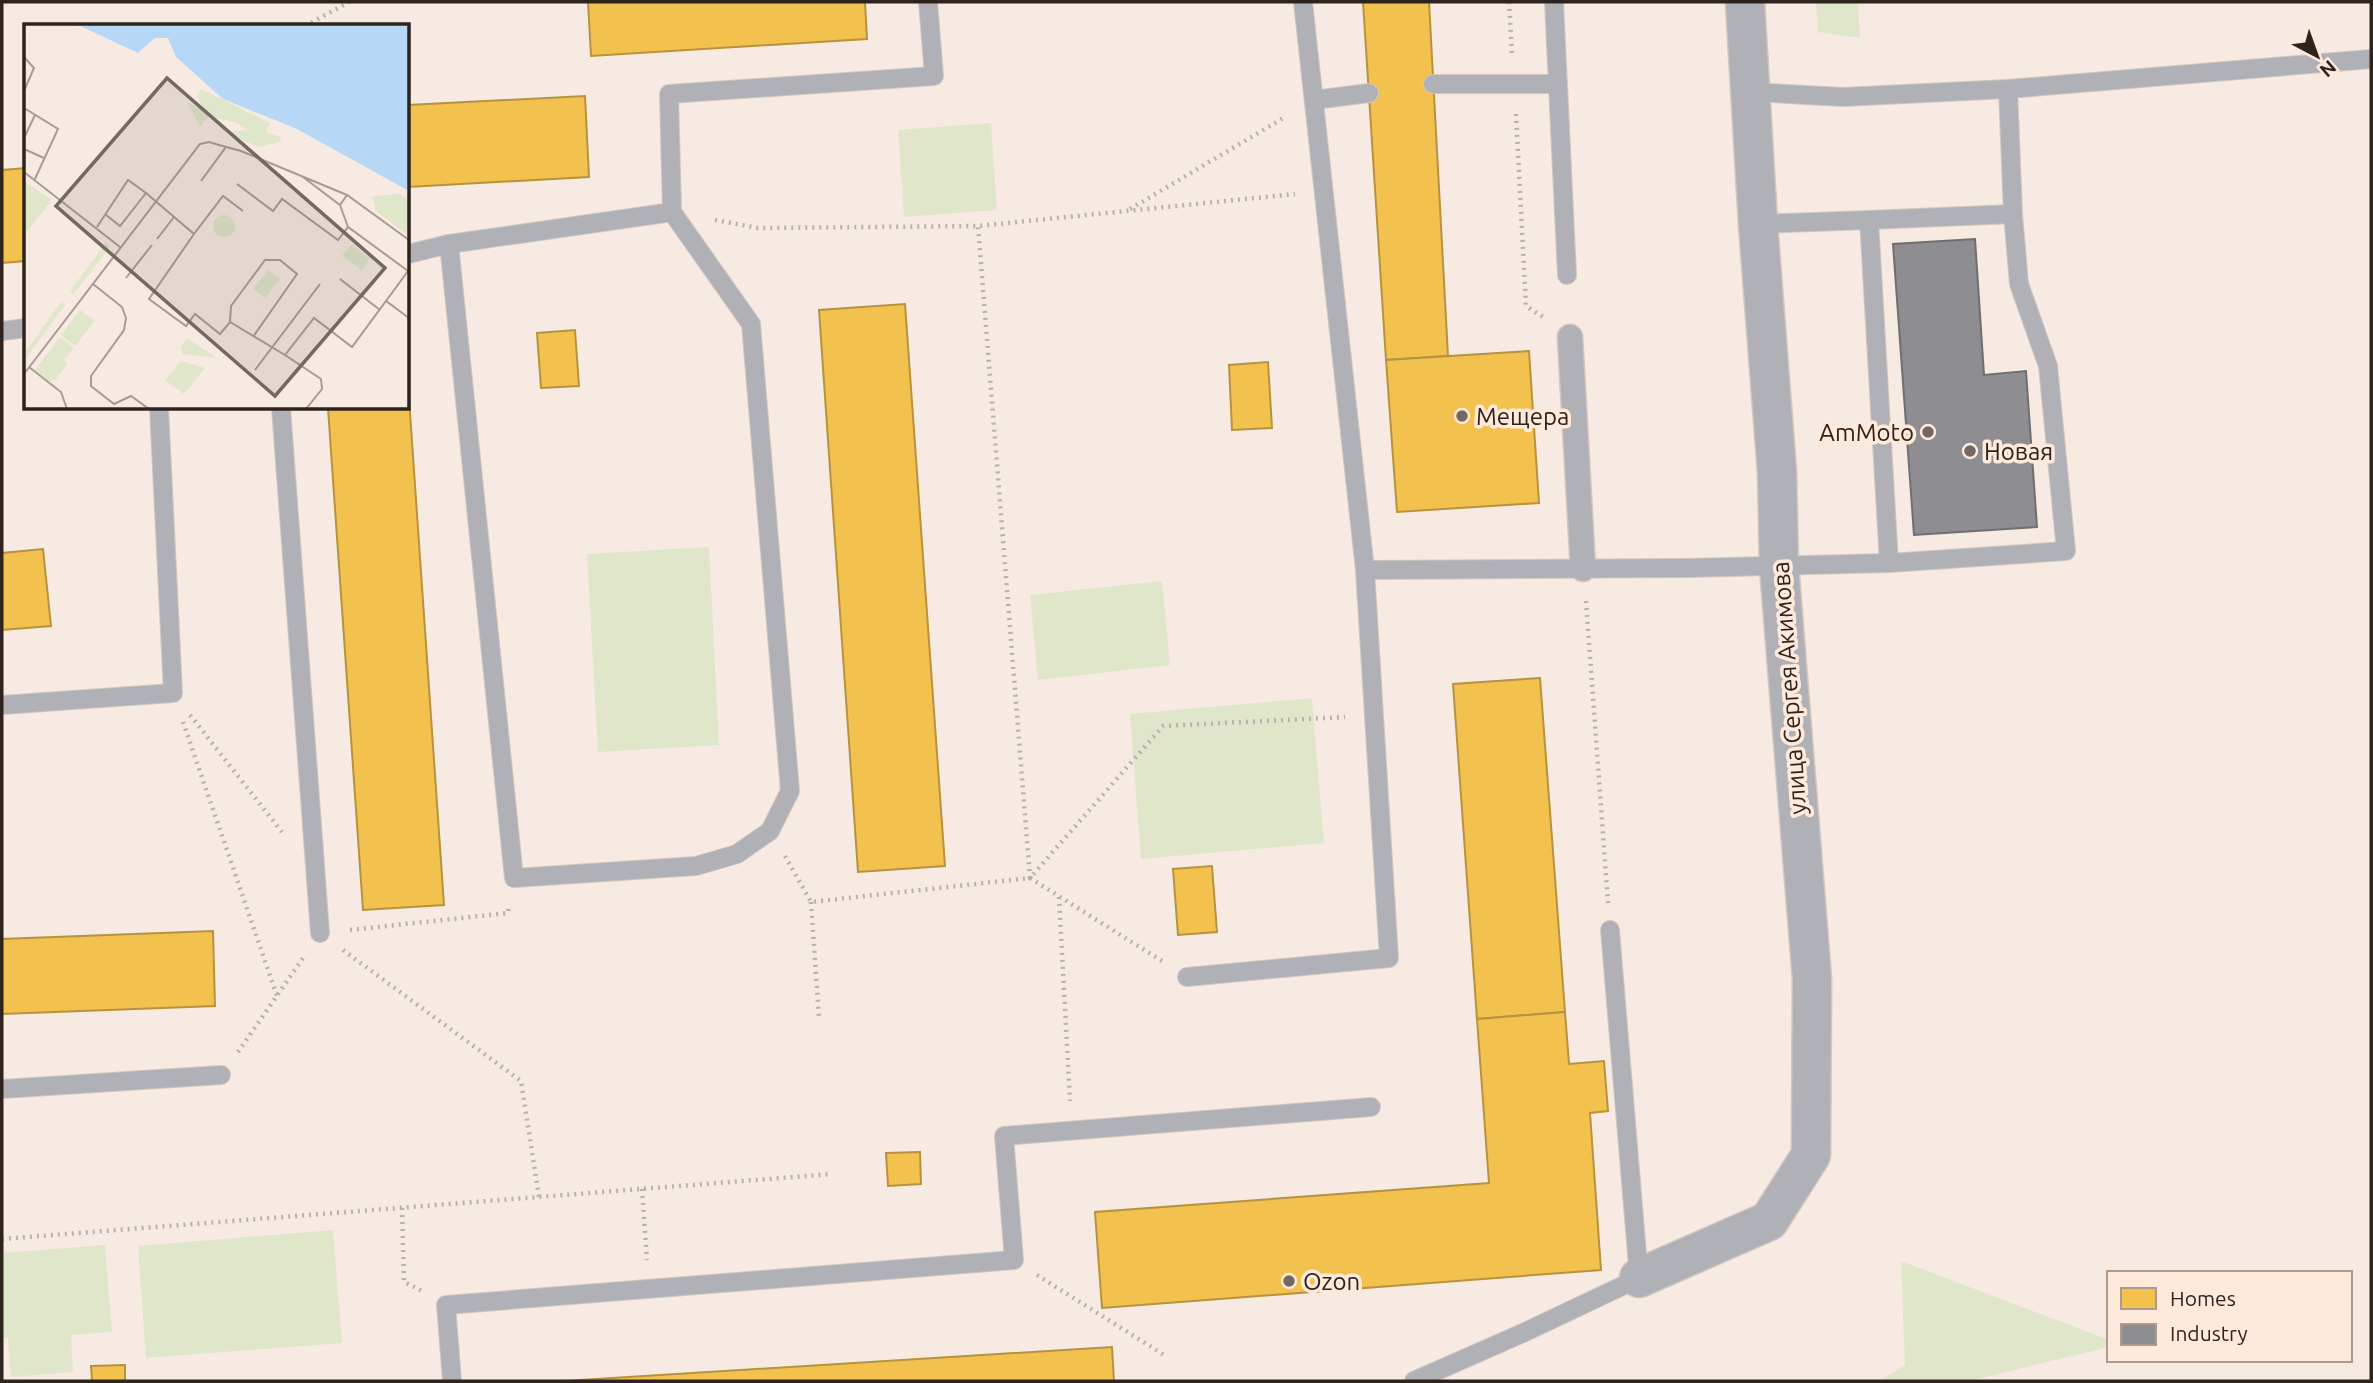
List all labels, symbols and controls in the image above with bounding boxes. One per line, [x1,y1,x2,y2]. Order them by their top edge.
north arrow [2282,21,2352,91]
inset map [24,24,410,410]
text: N [2316,56,2341,82]
place label: Мещера [1476,403,1569,430]
marker: Мещера [1454,408,1470,424]
place label: AmMoto [1819,419,1914,446]
marker: AmMoto [1920,424,1936,440]
place label: Новая [1984,438,2053,465]
marker: Новая [1962,443,1978,459]
street label: улица Сергея Акимова [1767,560,1811,816]
place label: Ozon [1303,1268,1360,1295]
legend [2107,1271,2352,1362]
marker: Ozon [1281,1273,1297,1289]
text: Homes [2170,1286,2236,1310]
text: Industry [2170,1321,2248,1345]

